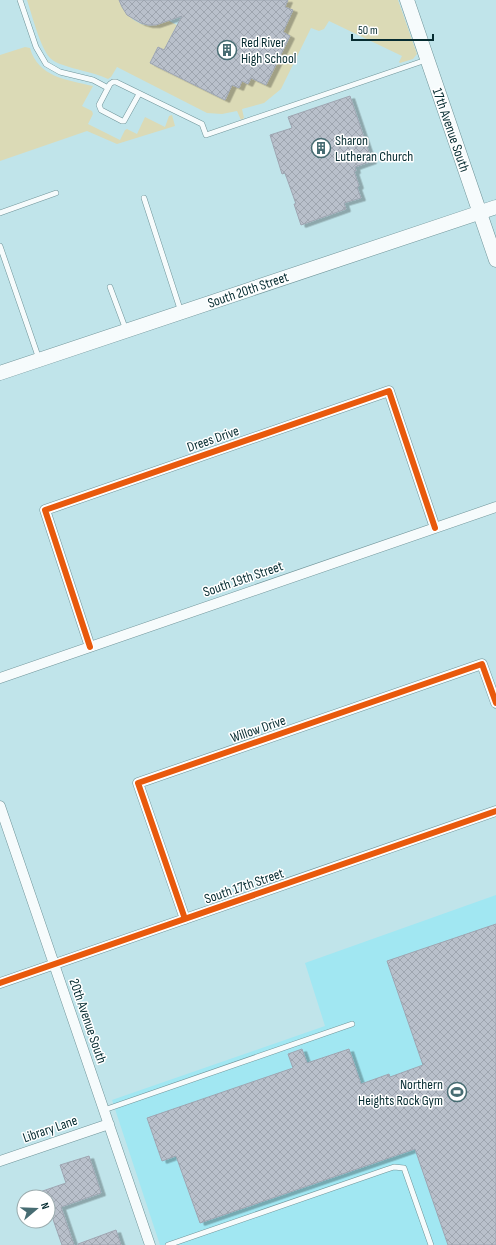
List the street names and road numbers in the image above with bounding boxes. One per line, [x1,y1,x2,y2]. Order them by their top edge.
street label: 17th Avenue South [429,86,473,174]
street label: South 20th Street [205,268,291,312]
street label: Drees Drive [185,422,241,456]
street label: South 19th Street [201,557,285,601]
street label: Willow Drive [228,712,288,746]
street label: South 17th Street [202,864,286,908]
street label: 20th Avenue South [65,976,111,1066]
street label: Library Lane [20,1112,80,1146]

